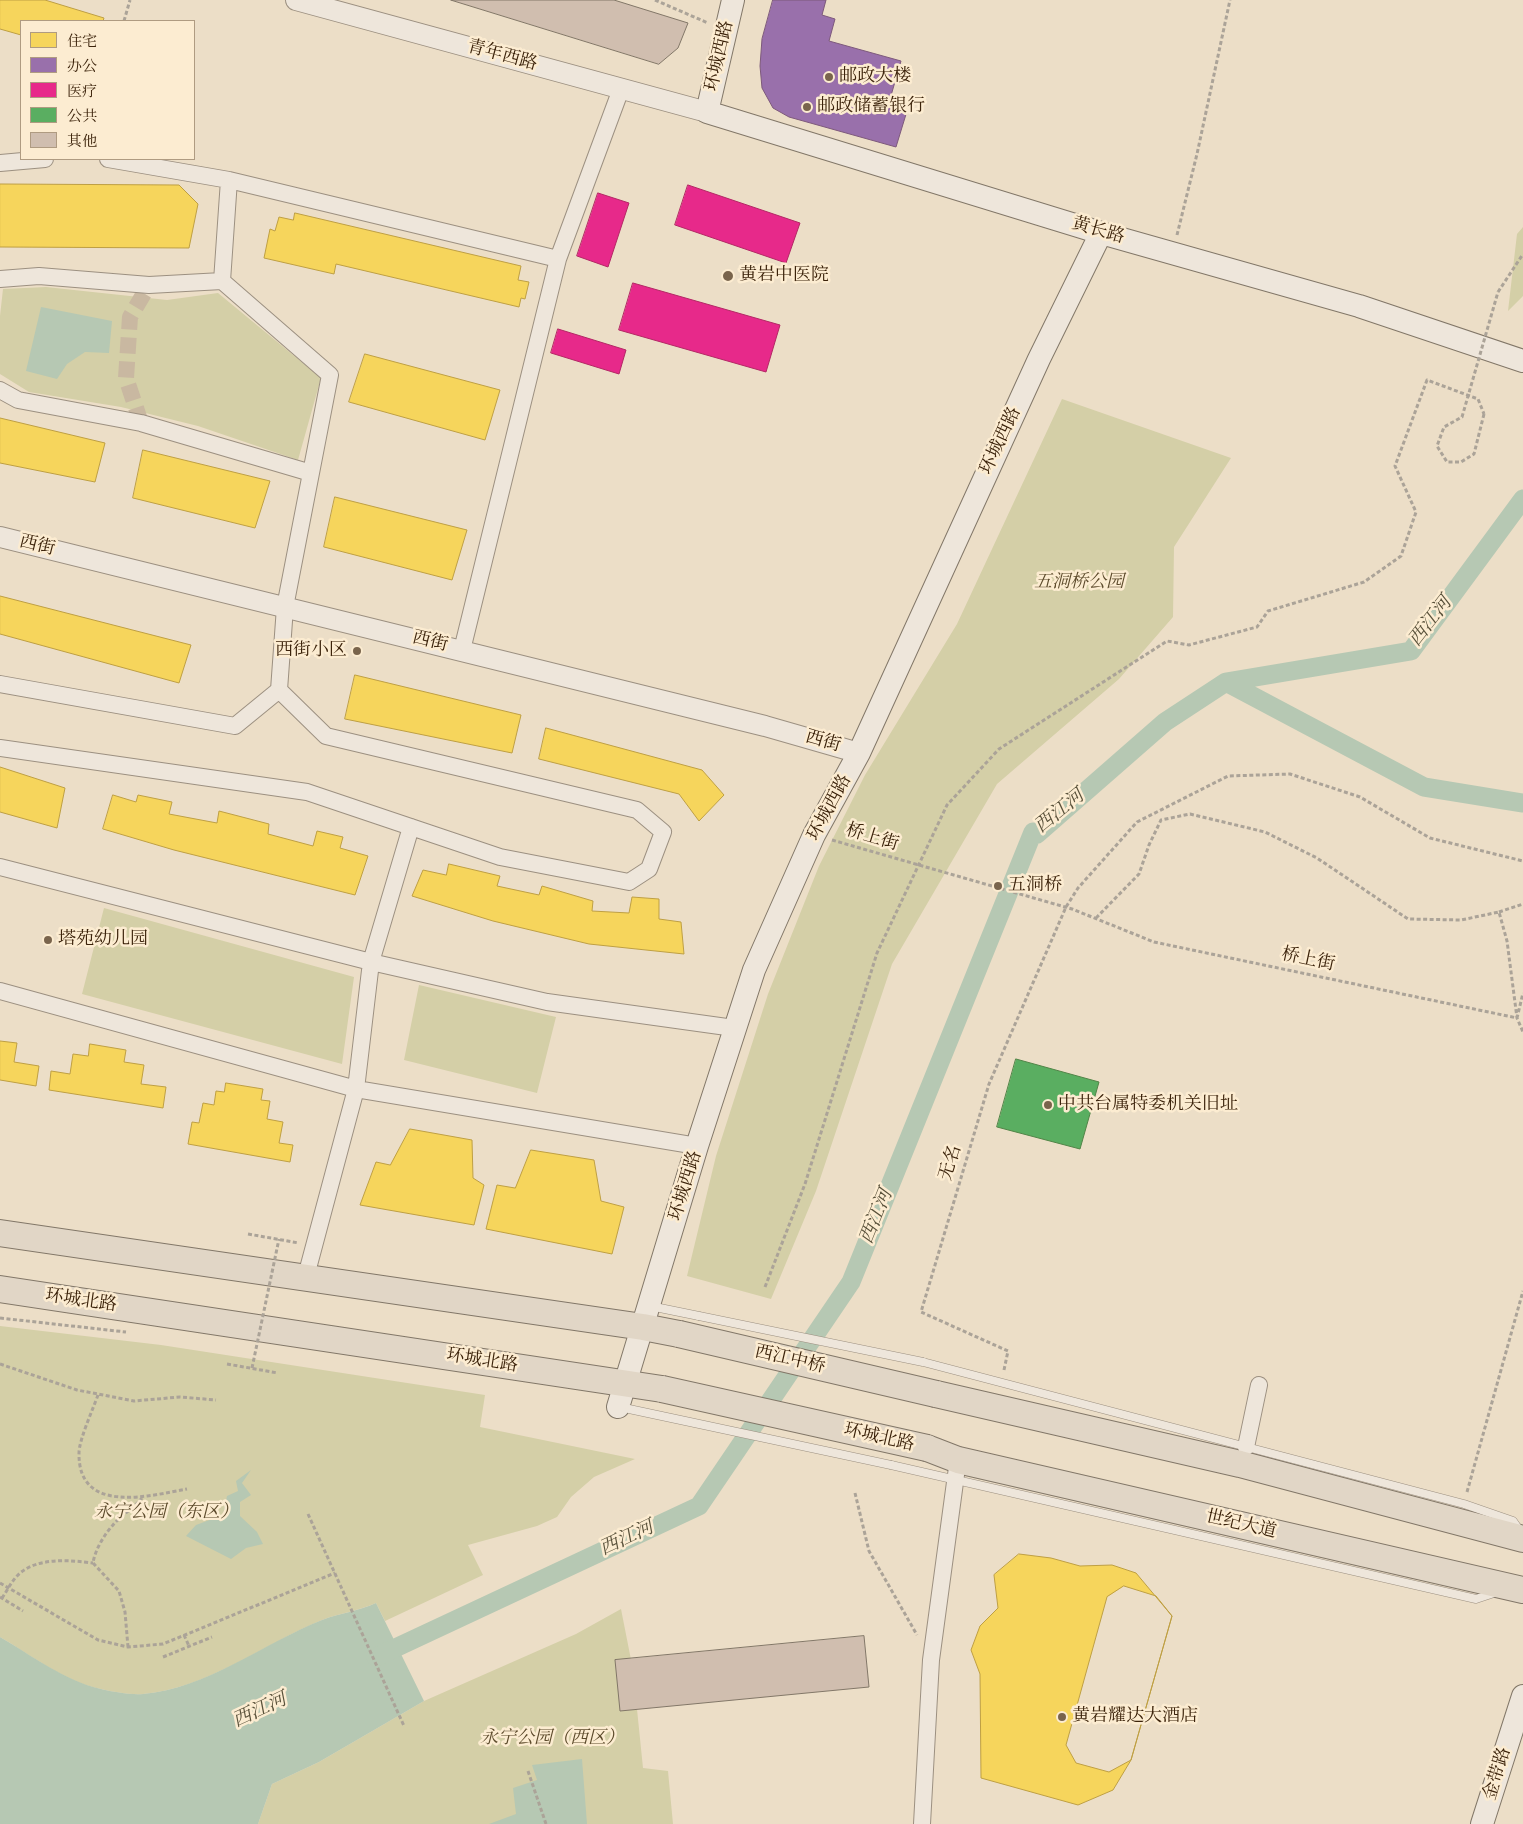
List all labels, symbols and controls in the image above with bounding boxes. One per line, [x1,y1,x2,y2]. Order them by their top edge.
street label: 环城西路 [701,18,739,94]
legend [20,20,195,160]
text: 住宅 [67,31,97,51]
street label: 青年西路 [464,36,540,76]
text: 办公 [67,56,97,76]
place label: 邮政大楼 [839,66,911,88]
marker: 邮政大楼 [823,71,835,83]
text: 医疗 [67,81,97,101]
place label: 邮政储蓄银行 [817,96,925,118]
marker: 邮政储蓄银行 [801,101,813,113]
text: 公共 [67,106,97,126]
text: 其他 [67,131,97,151]
street label: 黄长路 [1069,213,1127,249]
place label: 黄岩中医院 [739,265,829,287]
marker: 黄岩中医院 [721,269,735,283]
street label: 环城西路 [976,404,1026,478]
street label: 西街 [17,531,57,561]
park label: 五洞桥公园 [1034,572,1124,594]
water label: 西江河 [1404,593,1458,651]
street label: 西街 [410,627,450,657]
place label: 西街小区 [275,640,347,662]
marker: 西街小区 [351,645,363,657]
street label: 西街 [803,727,843,757]
street label: 环城西路 [804,771,856,845]
water label: 西江河 [1031,785,1089,839]
street label: 桥上街 [843,820,901,856]
place label: 五洞桥 [1008,875,1062,897]
marker: 五洞桥 [992,880,1004,892]
place label: 塔苑幼儿园 [58,929,148,951]
marker: 塔苑幼儿园 [42,934,54,946]
street label: 桥上街 [1279,944,1337,976]
place label: 中共台属特委机关旧址 [1058,1094,1238,1116]
marker: 中共台属特委机关旧址 [1042,1099,1054,1111]
street label: 无名 [935,1143,967,1183]
street label: 环城西路 [665,1148,707,1224]
water label: 西江河 [856,1186,898,1248]
street label: 环城北路 [44,1285,118,1317]
street label: 西江中桥 [752,1341,828,1379]
street label: 环城北路 [445,1345,519,1377]
street label: 环城北路 [841,1419,917,1457]
park label: 永宁公园（东区） [94,1502,238,1524]
street label: 世纪大道 [1203,1506,1279,1544]
water label: 西江河 [596,1517,658,1561]
water label: 西江河 [229,1689,291,1733]
place label: 黄岩耀达大酒店 [1072,1706,1198,1728]
marker: 黄岩耀达大酒店 [1056,1711,1068,1723]
park label: 永宁公园（西区） [480,1728,624,1750]
street label: 金带路 [1480,1745,1516,1803]

